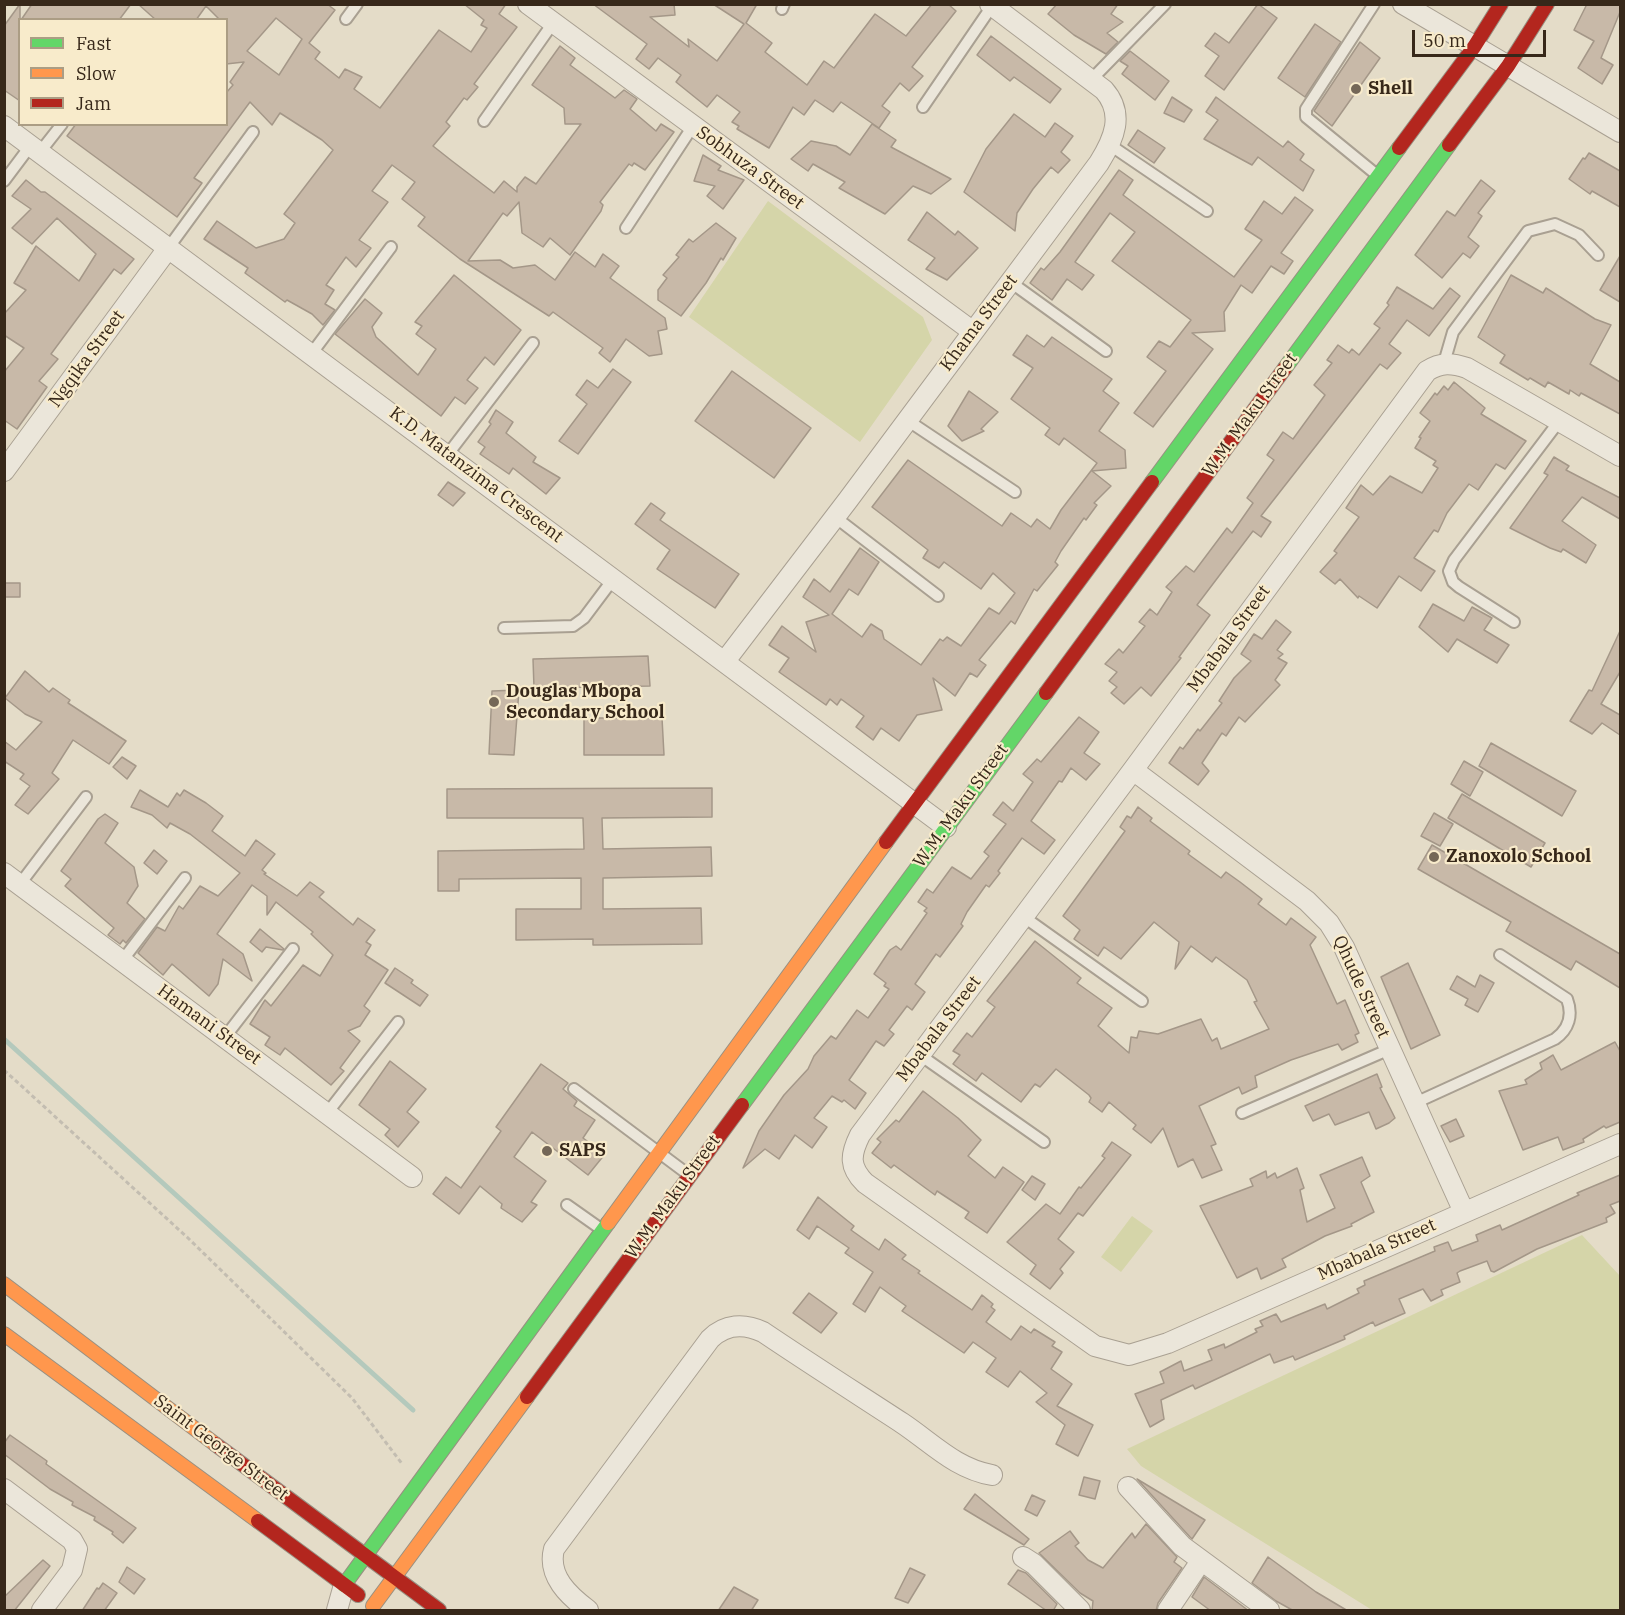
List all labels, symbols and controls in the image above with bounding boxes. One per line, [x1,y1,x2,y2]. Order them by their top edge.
legend [18,18,228,126]
scale bar [1415,18,1548,56]
text: 50 m [1423,29,1466,52]
text: Fast [76,32,111,55]
text: Slow [76,62,116,85]
place label: Shell [1368,78,1413,100]
marker: Shell [1349,82,1363,96]
text: Jam [76,92,111,115]
street label: Sobhuza Street [692,122,808,214]
street label: Khama Street [936,270,1022,376]
street label: Ngqika Street [44,306,130,412]
street label: W.M. Maku Street [1198,349,1302,481]
street label: K.D. Matanzima Crescent [385,403,567,547]
street label: Mbabala Street [1183,581,1275,697]
place label: Douglas Mbopa Secondary School [506,681,665,724]
marker: Douglas Mbopa Secondary School [487,695,501,709]
street label: W.M. Maku Street [909,740,1013,872]
place label: Zanoxolo School [1446,846,1591,868]
marker: Zanoxolo School [1427,850,1441,864]
street label: Qhude Street [1328,932,1394,1042]
street label: Mbabala Street [892,972,986,1086]
street label: Hamani Street [153,980,265,1070]
street label: W.M. Maku Street [621,1131,725,1263]
place label: SAPS [559,1140,606,1162]
marker: SAPS [540,1144,554,1158]
street label: Mbabala Street [1315,1214,1439,1286]
street label: Saint George Street [149,1390,293,1506]

